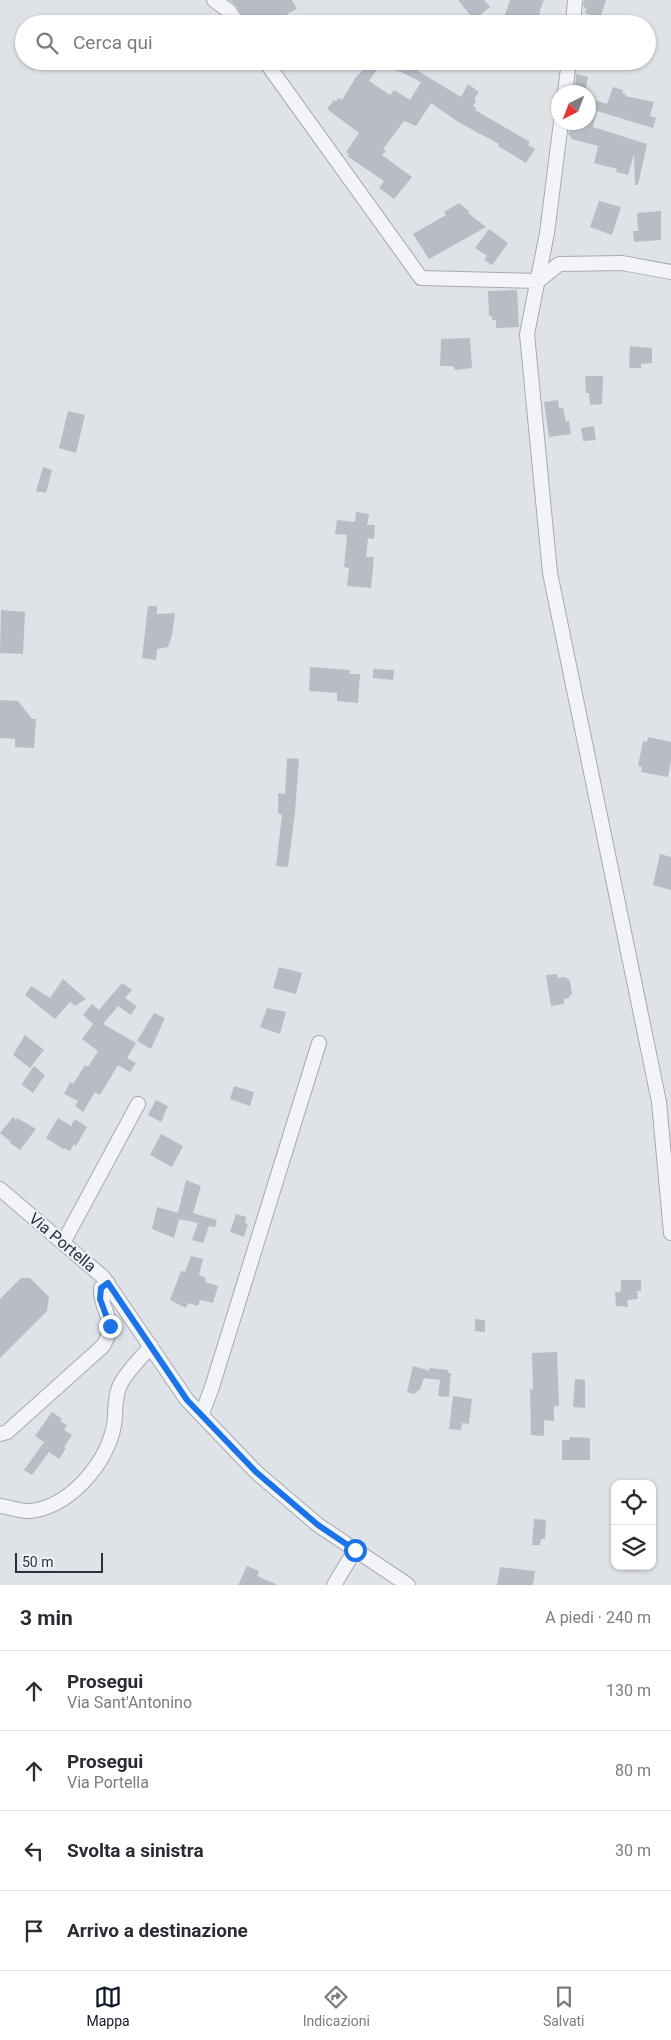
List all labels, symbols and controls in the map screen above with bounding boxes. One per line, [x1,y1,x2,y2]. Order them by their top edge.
search box [15,15,656,70]
icon: search [33,29,61,57]
text: Cerca qui [73,31,153,54]
north arrow [551,85,596,130]
street label: Via Portella [25,1209,100,1276]
route end [99,1315,122,1338]
map controls [611,1480,656,1570]
button: locate [611,1480,656,1525]
button: layers [611,1525,656,1570]
route start [344,1539,367,1562]
scale bar [15,1550,102,1573]
text: 50 m [22,1554,54,1570]
text: 3 min [20,1606,73,1630]
text: A piedi · 240 m [545,1608,651,1627]
text: Prosegui [67,1670,143,1693]
icon: ahead [20,1677,48,1705]
text: 130 m [606,1681,651,1700]
text: Via Sant'Antonino [67,1693,192,1712]
text: Prosegui [67,1750,143,1773]
icon: ahead [20,1757,48,1785]
text: 80 m [615,1761,651,1780]
text: Via Portella [67,1773,149,1792]
icon: left [20,1837,48,1865]
text: Svolta a sinistra [67,1839,204,1862]
text: 30 m [615,1841,651,1860]
icon: arrive [20,1917,48,1945]
text: Arrivo a destinazione [67,1919,248,1942]
tab: Mappa [86,1983,130,2029]
tab: Indicazioni [303,1983,370,2029]
tab: Salvati [543,1983,585,2029]

